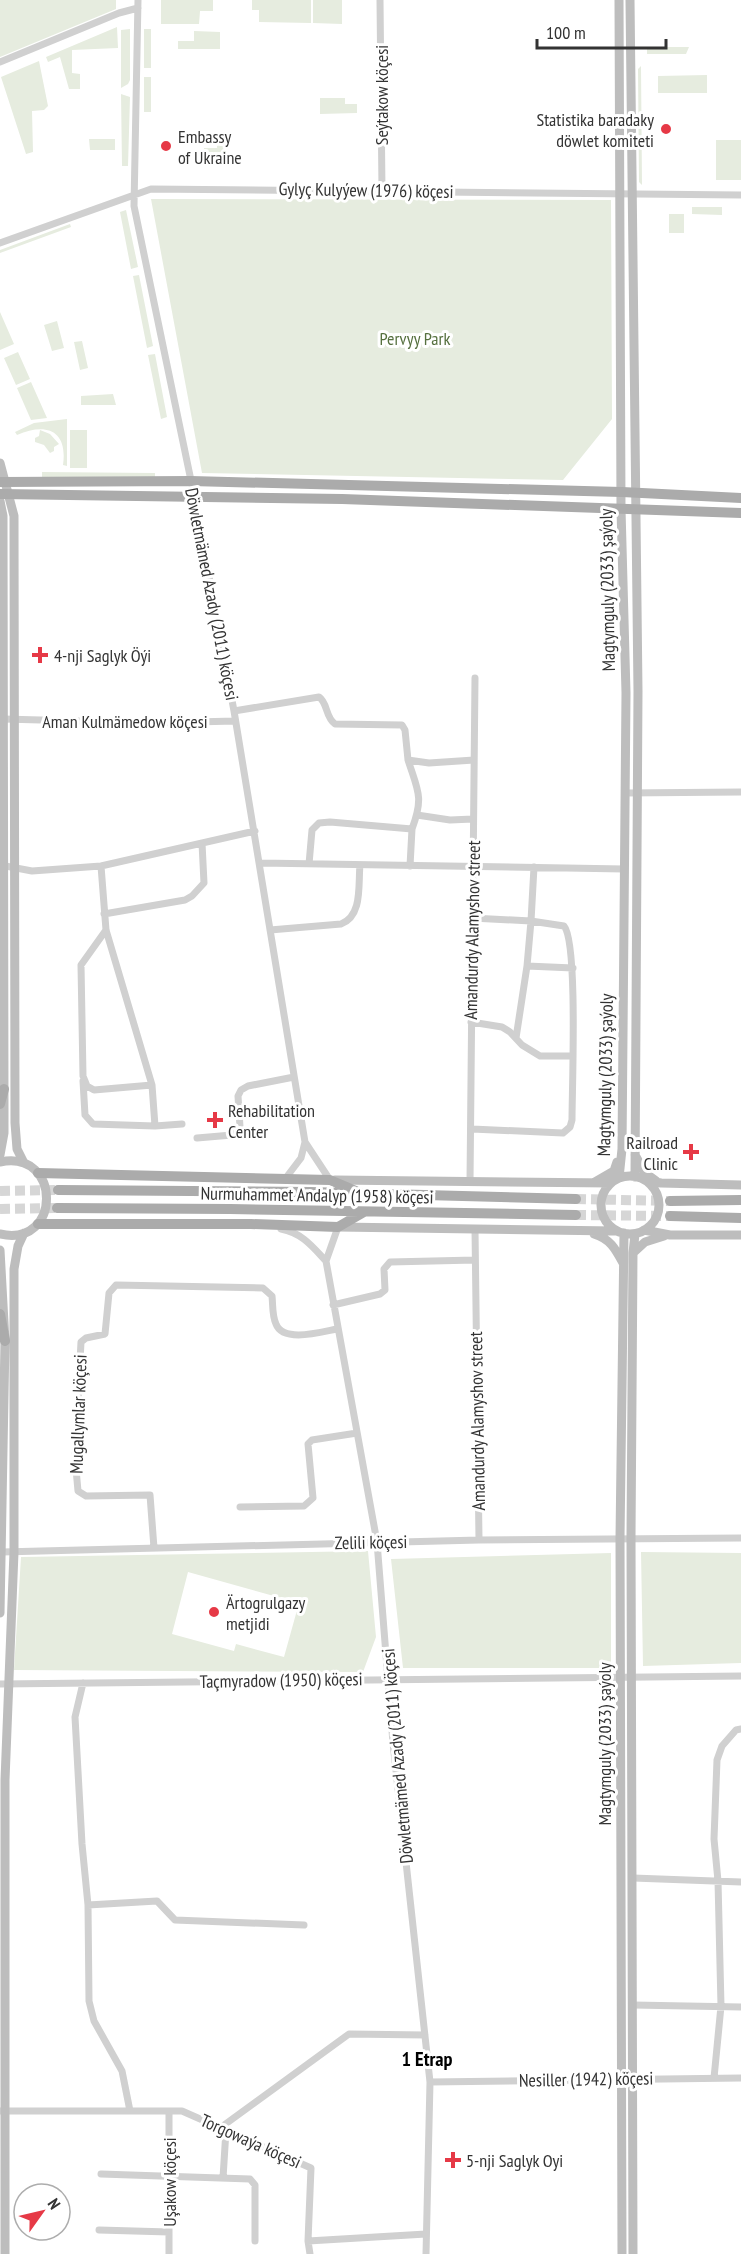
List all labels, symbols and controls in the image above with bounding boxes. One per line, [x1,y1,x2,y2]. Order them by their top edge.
scale bar [537,12,666,50]
text: 100 m [546,21,586,44]
street label: Seýtakow köçesi [370,45,393,145]
place label: Statistika baradaky döwlet komiteti [536,108,654,152]
marker: Statistika baradaky döwlet komiteti [659,122,673,136]
place label: Embassy of Ukraine [178,125,242,169]
marker: Embassy of Ukraine [159,139,173,153]
street label: Gylyç Kulyýew (1976) köçesi [278,177,454,203]
park label: Pervyy Park [380,327,450,350]
street label: Döwletmämed Azady (2011) köçesi [180,486,244,702]
street label: Magtymguly (2033) şaýoly [594,508,620,672]
place label: 4-nji Saglyk Öýi [54,644,151,667]
marker: 4-nji Saglyk Öýi [31,646,49,664]
street label: Aman Kulmämedow köçesi [42,710,208,733]
street label: Amandurdy Alamyshov street [459,840,485,1020]
street label: Magtymguly (2033) şaýoly [592,993,618,1157]
place label: Rehabilitation Center [228,1099,315,1143]
marker: Rehabilitation Center [206,1111,224,1129]
place label: Railroad Clinic [626,1131,679,1175]
marker: Railroad Clinic [682,1143,700,1161]
street label: Nurmuhammet Andalyp (1958) köçesi [200,1181,434,1209]
street label: Amandurdy Alamyshov street [464,1331,490,1511]
street label: Mugallymlar köçesi [64,1354,92,1474]
street label: Zelili köçesi [334,1530,408,1554]
place label: Ärtogrulgazy metjidi [226,1591,306,1635]
marker: Ärtogrulgazy metjidi [207,1605,221,1619]
street label: Döwletmämed Azady (2011) köçesi [376,1647,418,1865]
street label: Magtymguly (2033) şaýoly [593,1662,616,1826]
street label: Taçmyradow (1950) köçesi [199,1667,363,1693]
district label: 1 Etrap [401,2046,453,2072]
street label: Nesiller (1942) köçesi [519,2066,653,2092]
street label: Torgowaýa köçesi [197,2109,305,2173]
street label: Uşakow köçesi [158,2137,181,2227]
place label: 5-nji Saglyk Oyi [466,2149,563,2172]
marker: 5-nji Saglyk Oyi [444,2151,462,2169]
north arrow [12,2182,72,2242]
text: N [44,2194,65,2213]

